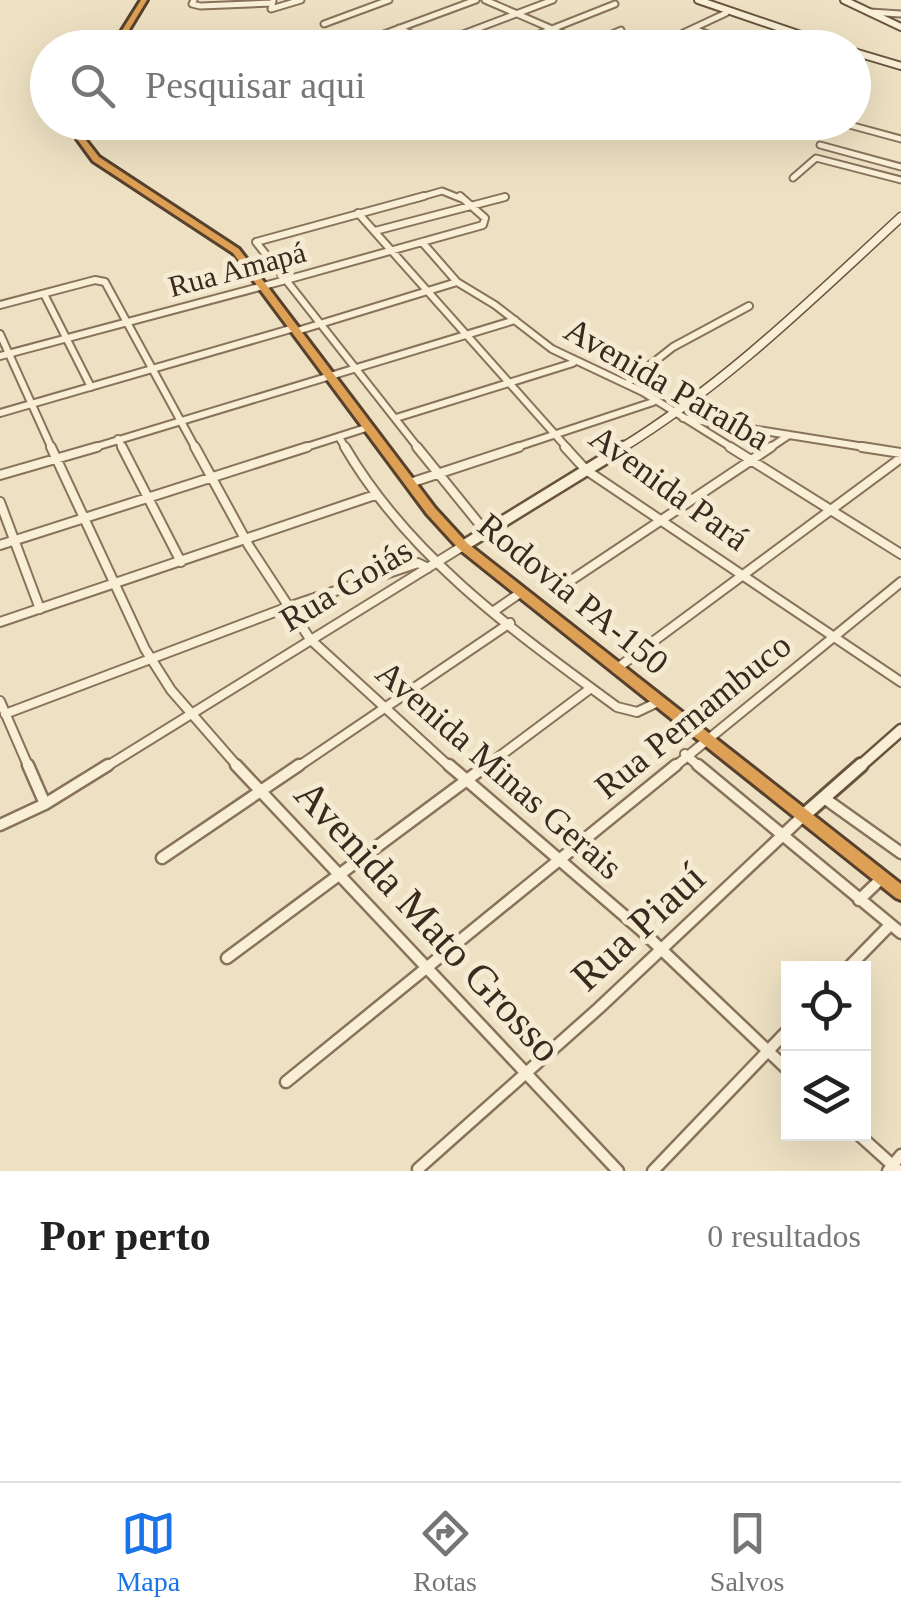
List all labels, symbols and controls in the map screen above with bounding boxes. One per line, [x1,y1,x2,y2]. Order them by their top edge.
search box [30,30,871,140]
icon: search [65,58,120,113]
text: Pesquisar aqui [145,64,366,106]
street label: Rua Amapá [165,235,309,303]
street label: Avenida Paraíba [558,310,777,459]
street label: Avenida Pará [582,417,756,559]
street label: Rodovia PA-150 [470,506,676,682]
street label: Rua Goiás [273,530,419,640]
street label: Rua Pernambuco [587,625,799,807]
street label: Avenida Minas Gerais [368,653,630,887]
street label: Avenida Mato Grosso [286,771,570,1071]
street label: Rua Piauí [562,854,714,1000]
map controls [781,961,871,1141]
button: locate [781,961,871,1051]
button: layers [781,1051,871,1141]
text: Por perto [40,1213,211,1259]
text: 0 resultados [707,1218,861,1254]
tab: Mapa [116,1506,180,1598]
tab: Rotas [413,1506,477,1598]
tab: Salvos [710,1506,785,1598]

